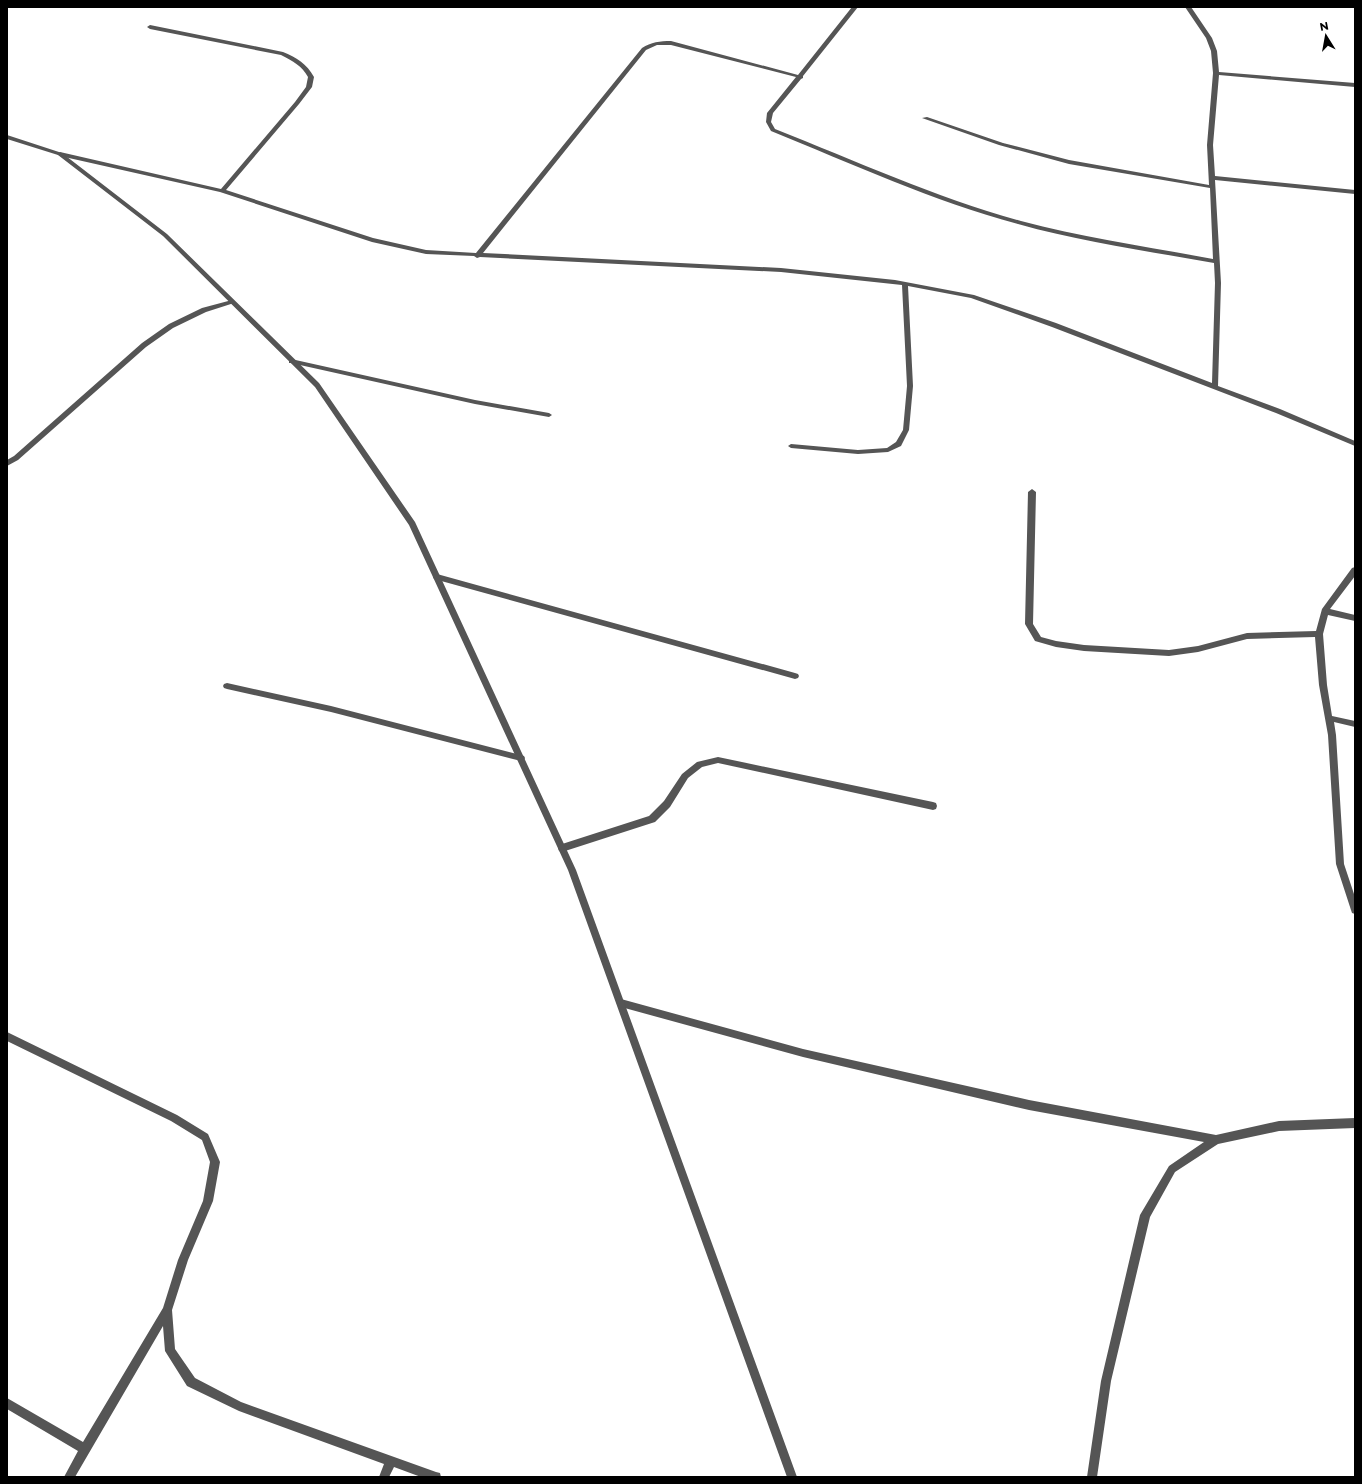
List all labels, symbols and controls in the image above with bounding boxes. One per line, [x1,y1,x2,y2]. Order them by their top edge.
north arrow [1306,16,1346,56]
text: N [1318,18,1330,34]

